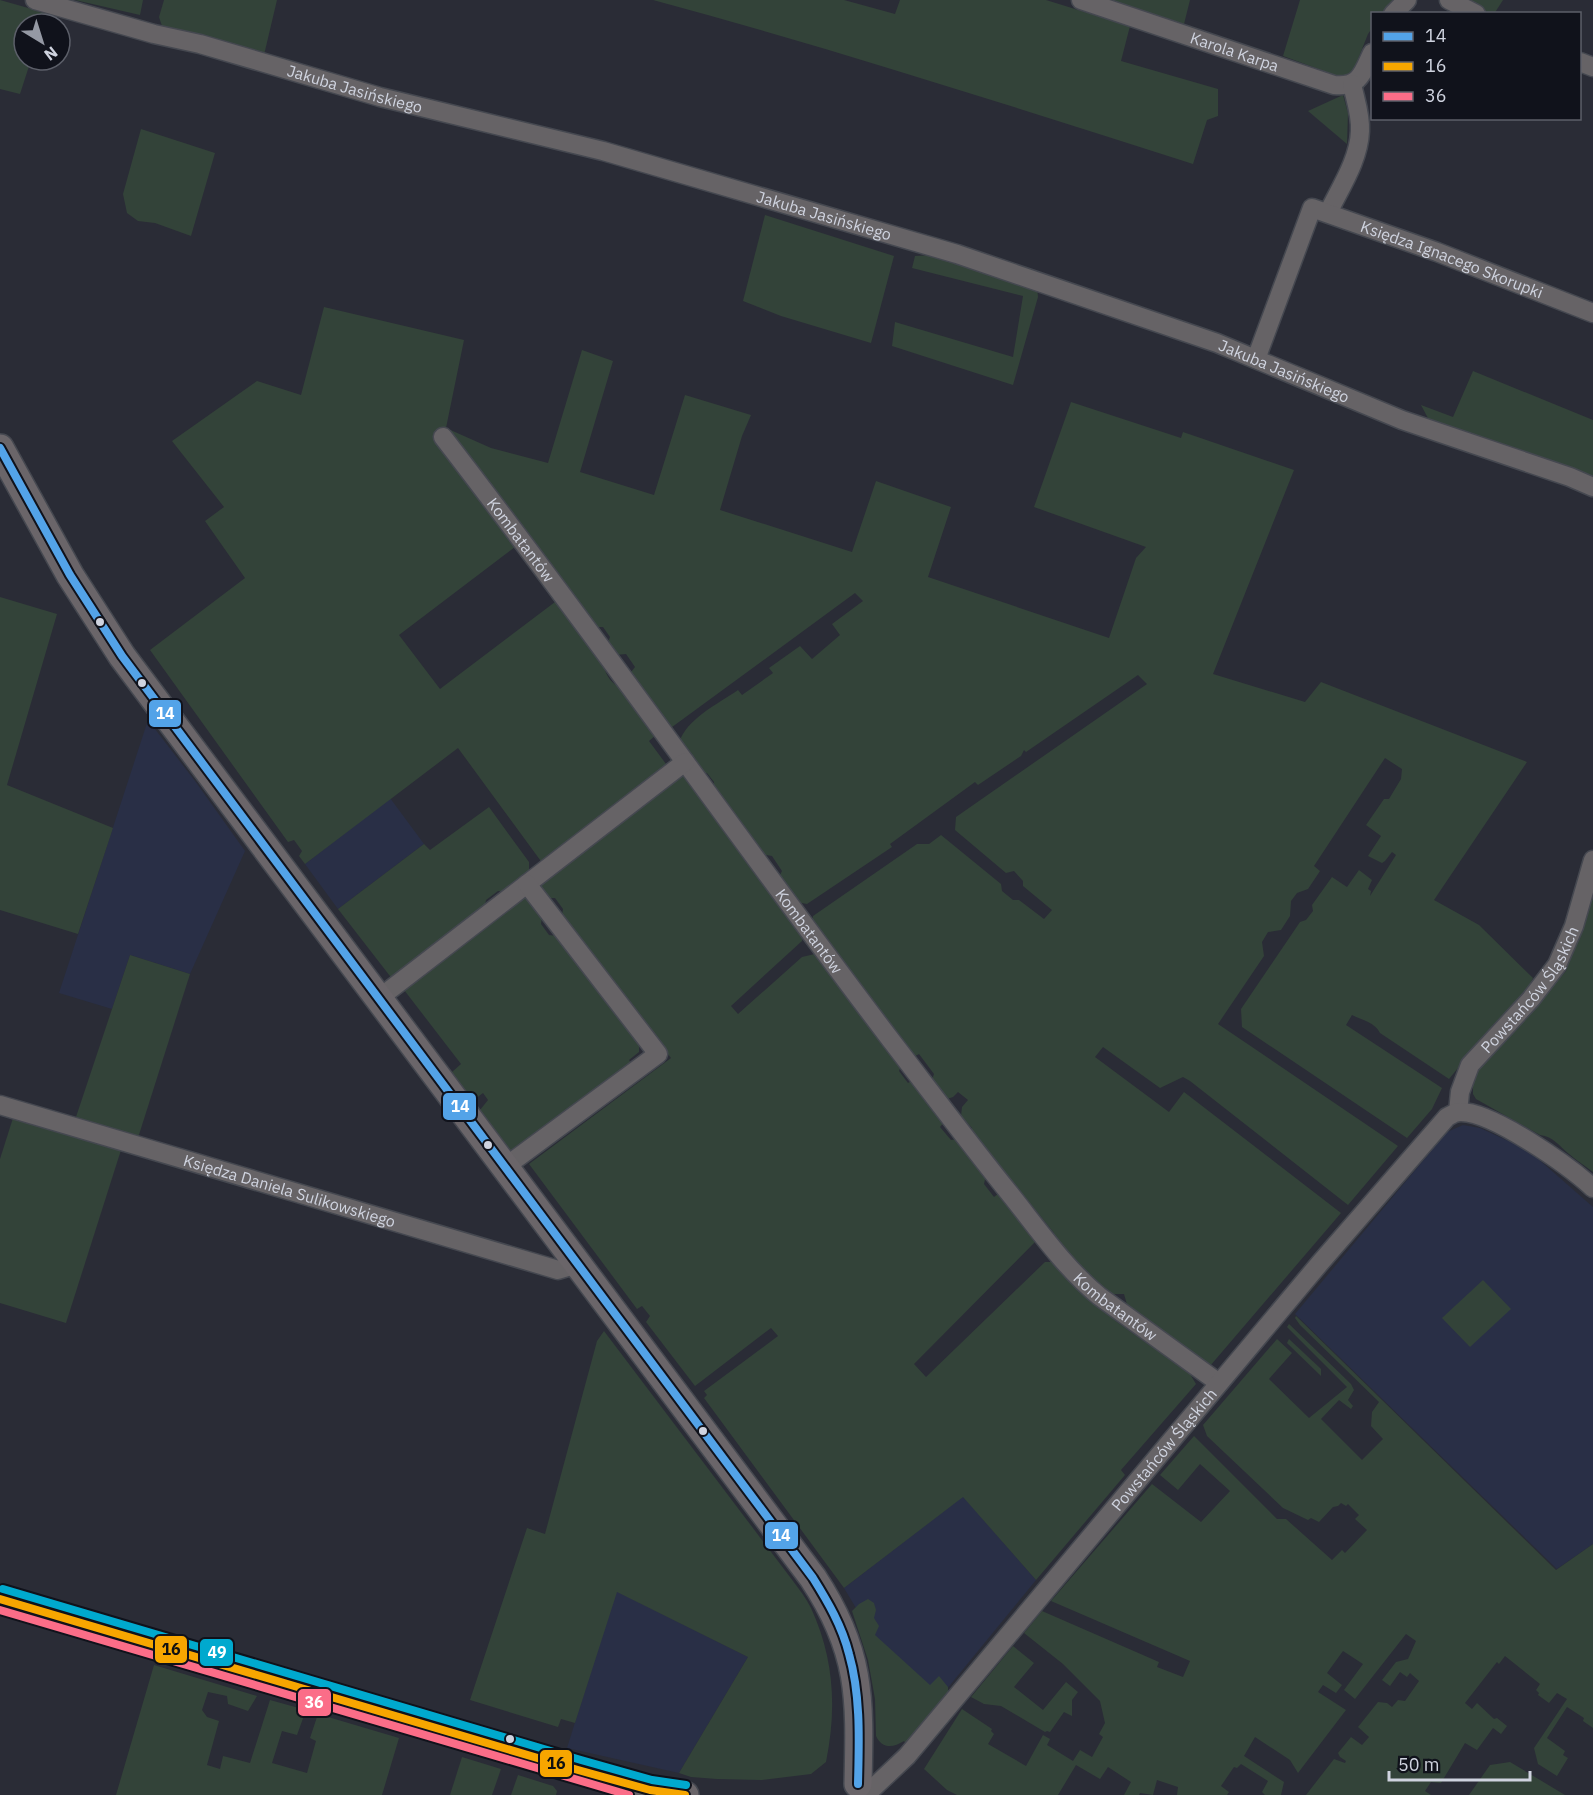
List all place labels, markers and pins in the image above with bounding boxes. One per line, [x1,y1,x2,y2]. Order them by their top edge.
unlabelled marker [94,616,106,628]
unlabelled marker [136,677,148,689]
unlabelled marker [482,1139,494,1151]
unlabelled marker [697,1425,709,1437]
unlabelled marker [504,1733,516,1745]

